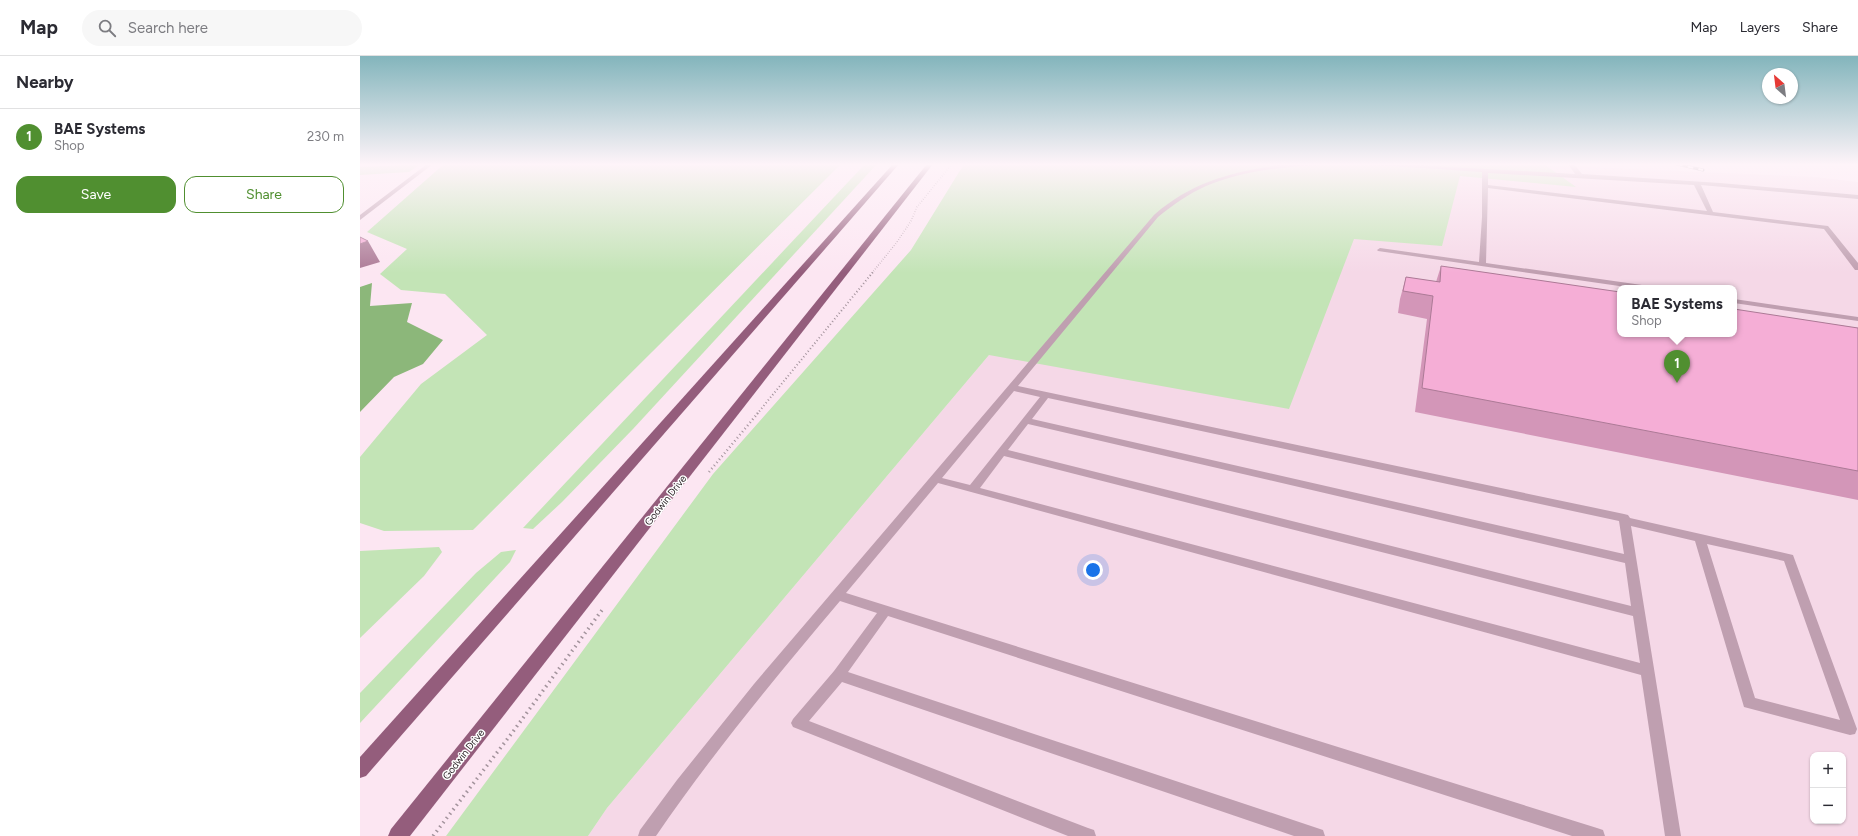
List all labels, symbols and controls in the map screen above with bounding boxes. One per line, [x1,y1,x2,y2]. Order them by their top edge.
search box [82,10,362,46]
text: Map [20,16,58,39]
icon: search [96,17,118,39]
text: Search here [128,19,208,37]
text: Map [1690,19,1718,36]
text: Layers [1740,19,1780,36]
text: Share [1802,19,1838,36]
north arrow [1762,68,1798,104]
text: Nearby [16,72,74,92]
text: BAE Systems [54,120,145,138]
text: 1 [26,129,32,144]
text: 230 m [307,129,344,144]
text: Shop [54,138,84,153]
button: Save [16,176,176,213]
button: Share [184,176,344,213]
popup [1617,285,1737,337]
text: BAE Systems [1631,295,1723,313]
text: Shop [1631,313,1662,328]
pin: 1 [1664,350,1690,383]
street label: Godwin Drive [642,472,690,528]
your location [1083,560,1103,580]
street label: Godwin Drive [440,726,488,782]
map controls [1810,752,1846,824]
button: + [1810,752,1846,788]
button: − [1810,788,1846,824]

